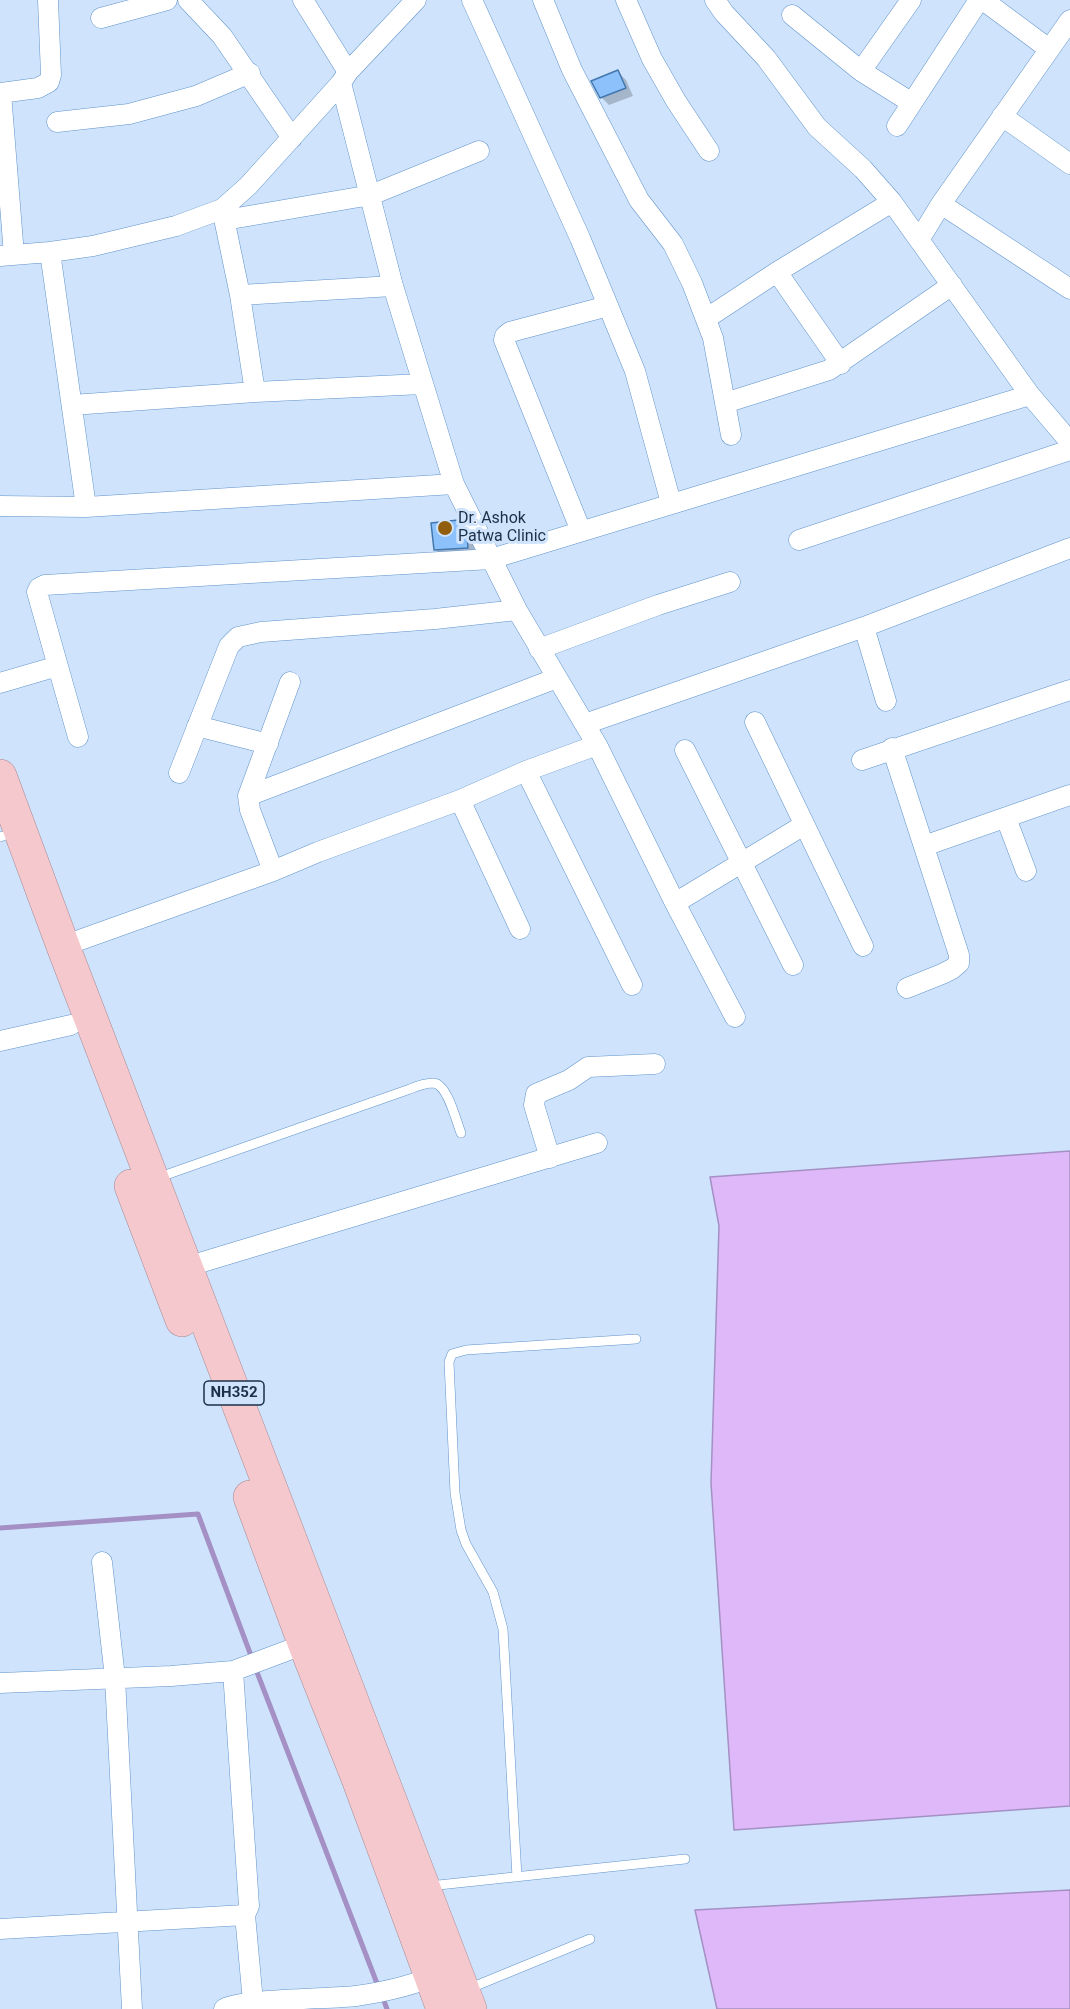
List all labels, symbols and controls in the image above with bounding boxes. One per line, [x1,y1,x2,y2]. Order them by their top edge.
place label: Dr. Ashok Patwa Clinic [458,509,546,547]
marker: Dr. Ashok Patwa Clinic [436,519,454,537]
road number: NH352 [204,1381,264,1405]

